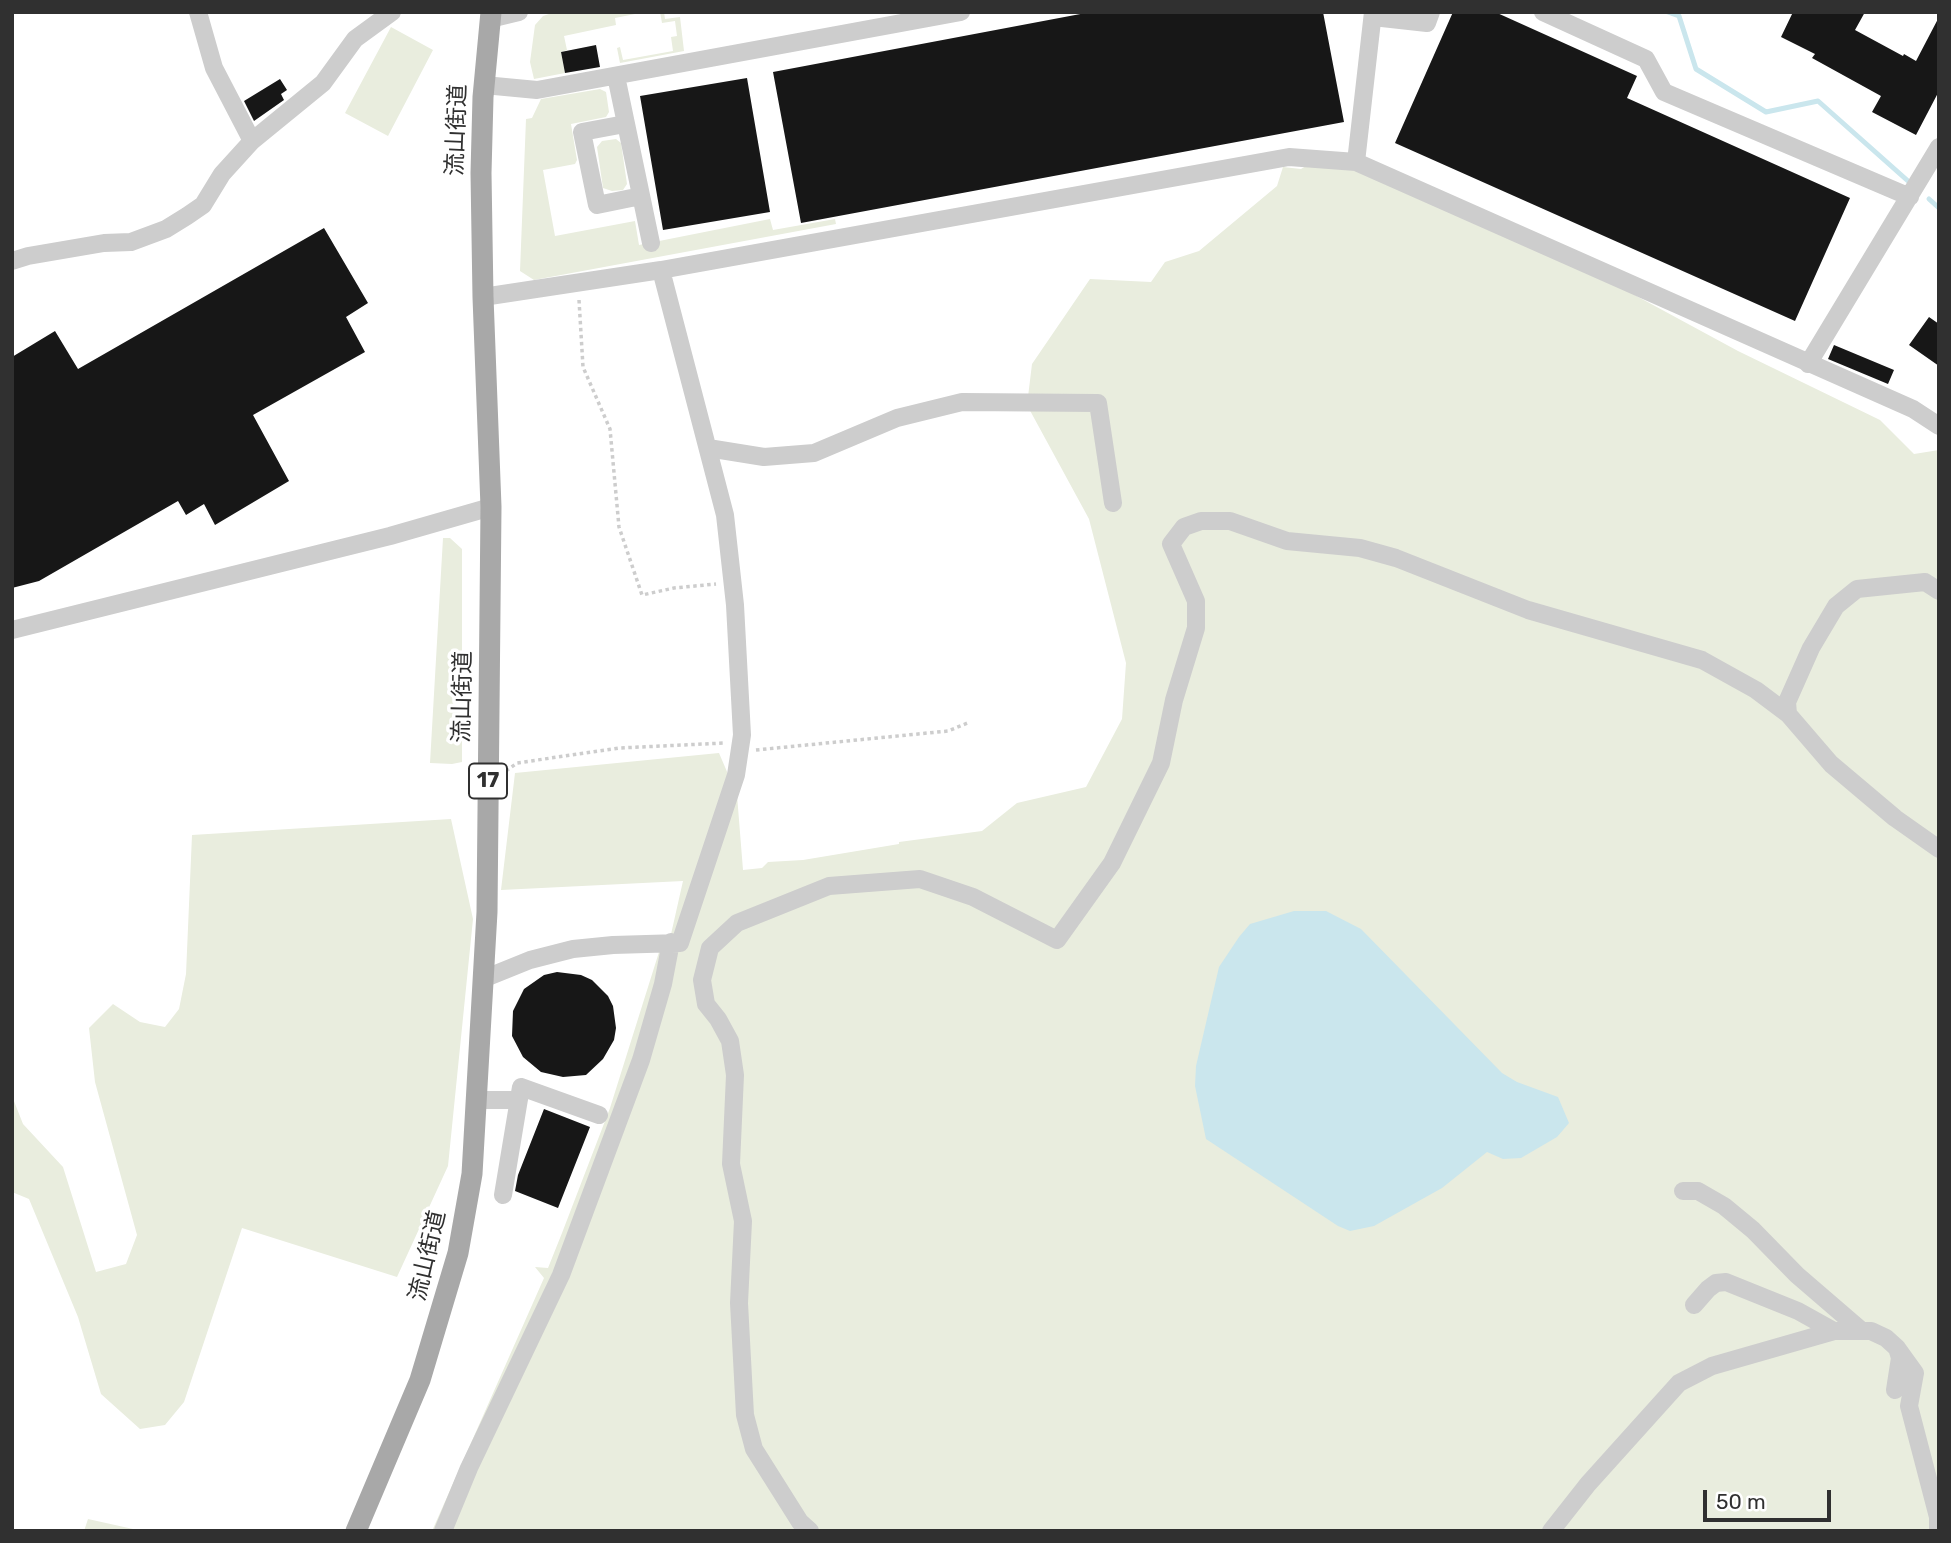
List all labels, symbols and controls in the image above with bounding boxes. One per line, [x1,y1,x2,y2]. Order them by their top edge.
street label: 流山街道 [442,84,472,176]
street label: 流山街道 [448,651,478,743]
road number: 17 [469,764,507,798]
street label: 流山街道 [404,1208,452,1304]
scale bar [1706,1476,1834,1520]
text: 50 m [1716,1489,1766,1514]

